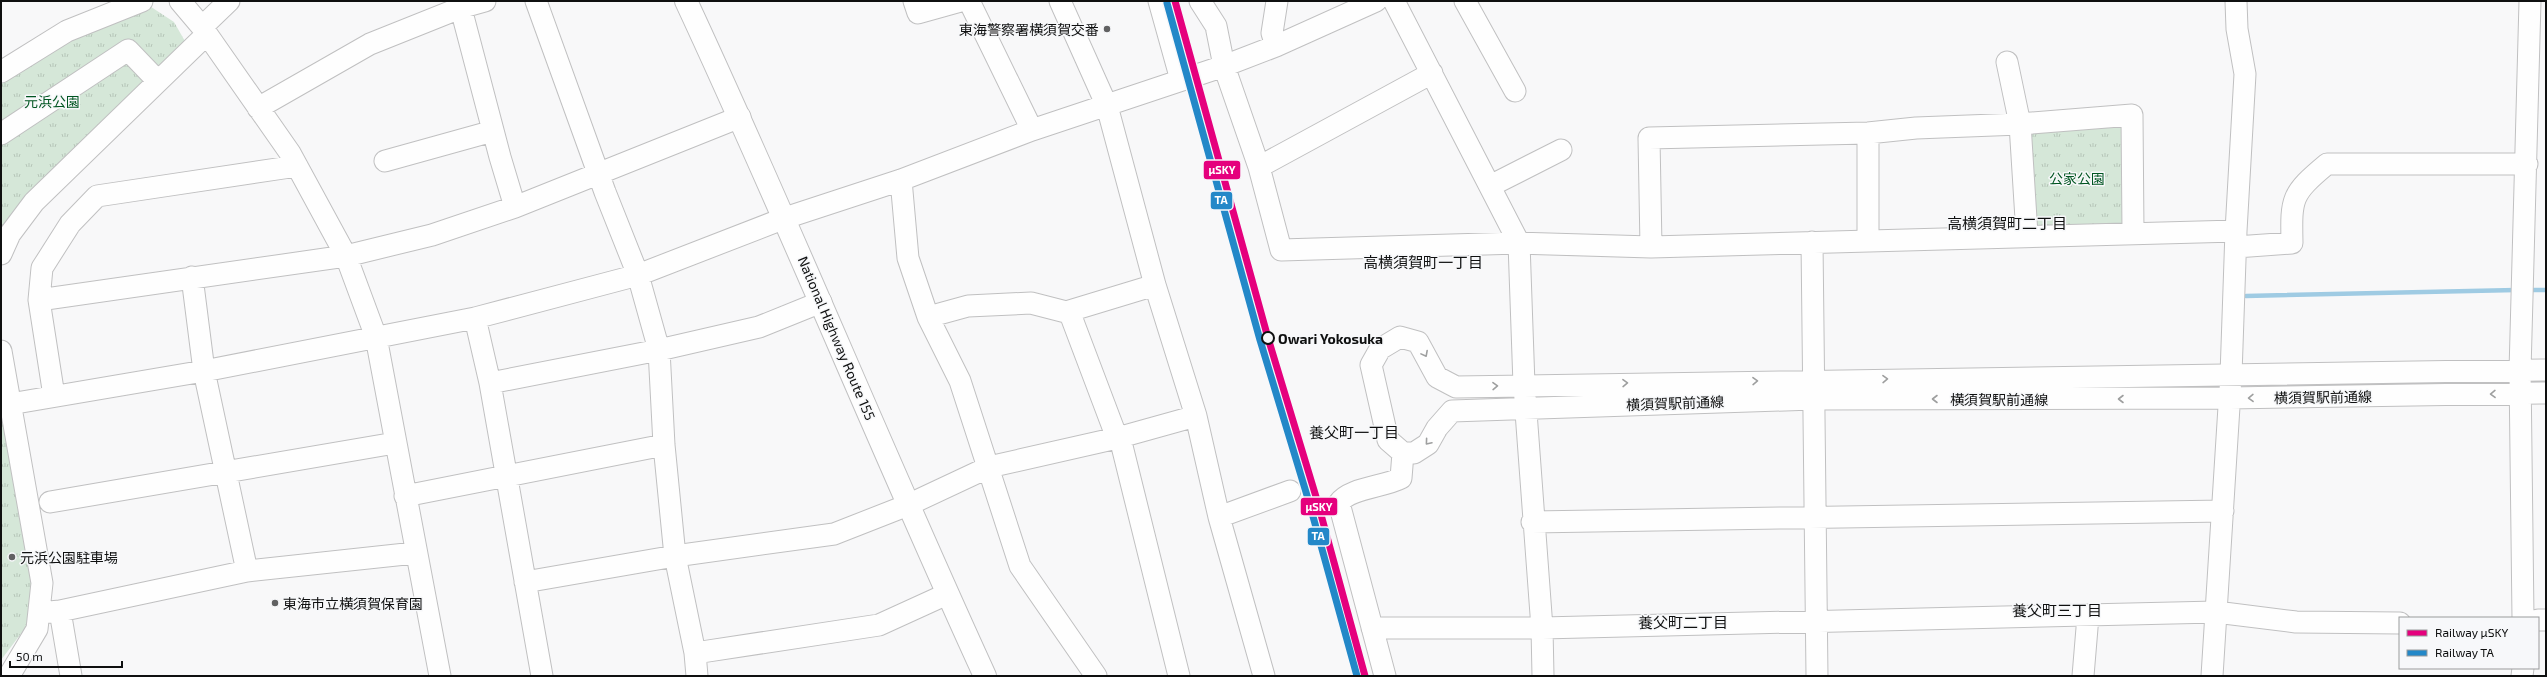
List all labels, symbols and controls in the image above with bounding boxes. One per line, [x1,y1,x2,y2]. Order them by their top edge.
place label: 東海警察署横須賀交番 [959,21,1099,38]
marker: 東海警察署横須賀交番 [1102,24,1112,34]
park label: 元浜公園 [24,93,80,110]
line badge: μSKY [1203,160,1241,180]
text: μSKY [1208,163,1236,176]
park label: 公家公園 [2049,170,2105,187]
line badge: TA [1210,191,1233,210]
text: TA [1214,193,1228,206]
district label: 高横須賀町二丁目 [1947,214,2067,232]
district label: 高横須賀町一丁目 [1363,253,1483,271]
street label: National Highway Route 155 [795,254,879,422]
place label: Owari Yokosuka [1278,330,1383,347]
marker: Owari Yokosuka [1261,331,1275,345]
one-way arrow [1420,350,1427,357]
one-way arrow [1882,375,1888,383]
one-way arrow [1752,377,1758,385]
one-way arrow [1622,379,1628,388]
one-way arrow [1492,382,1498,390]
street label: 横須賀駅前通線 [2274,388,2372,406]
one-way arrow [2490,390,2496,398]
street label: 横須賀駅前通線 [1950,391,2048,408]
street label: 横須賀駅前通線 [1626,393,1724,413]
one-way arrow [2248,394,2254,402]
one-way arrow [1932,395,1938,403]
one-way arrow [2118,395,2124,403]
district label: 養父町一丁目 [1309,423,1399,441]
one-way arrow [1425,437,1432,445]
line badge: μSKY [1300,497,1338,516]
text: μSKY [1305,500,1333,513]
line badge: TA [1307,527,1330,546]
text: TA [1311,529,1325,542]
place label: 元浜公園駐車場 [20,549,118,566]
marker: 元浜公園駐車場 [7,552,17,562]
place label: 東海市立横須賀保育園 [283,595,423,612]
marker: 東海市立横須賀保育園 [270,598,280,608]
district label: 養父町三丁目 [2012,601,2102,619]
district label: 養父町二丁目 [1638,613,1728,631]
legend [2399,617,2539,669]
text: Railway μSKY [2435,625,2509,639]
scale bar [10,643,122,669]
text: Railway TA [2435,645,2495,659]
text: 50 m [16,649,43,663]

